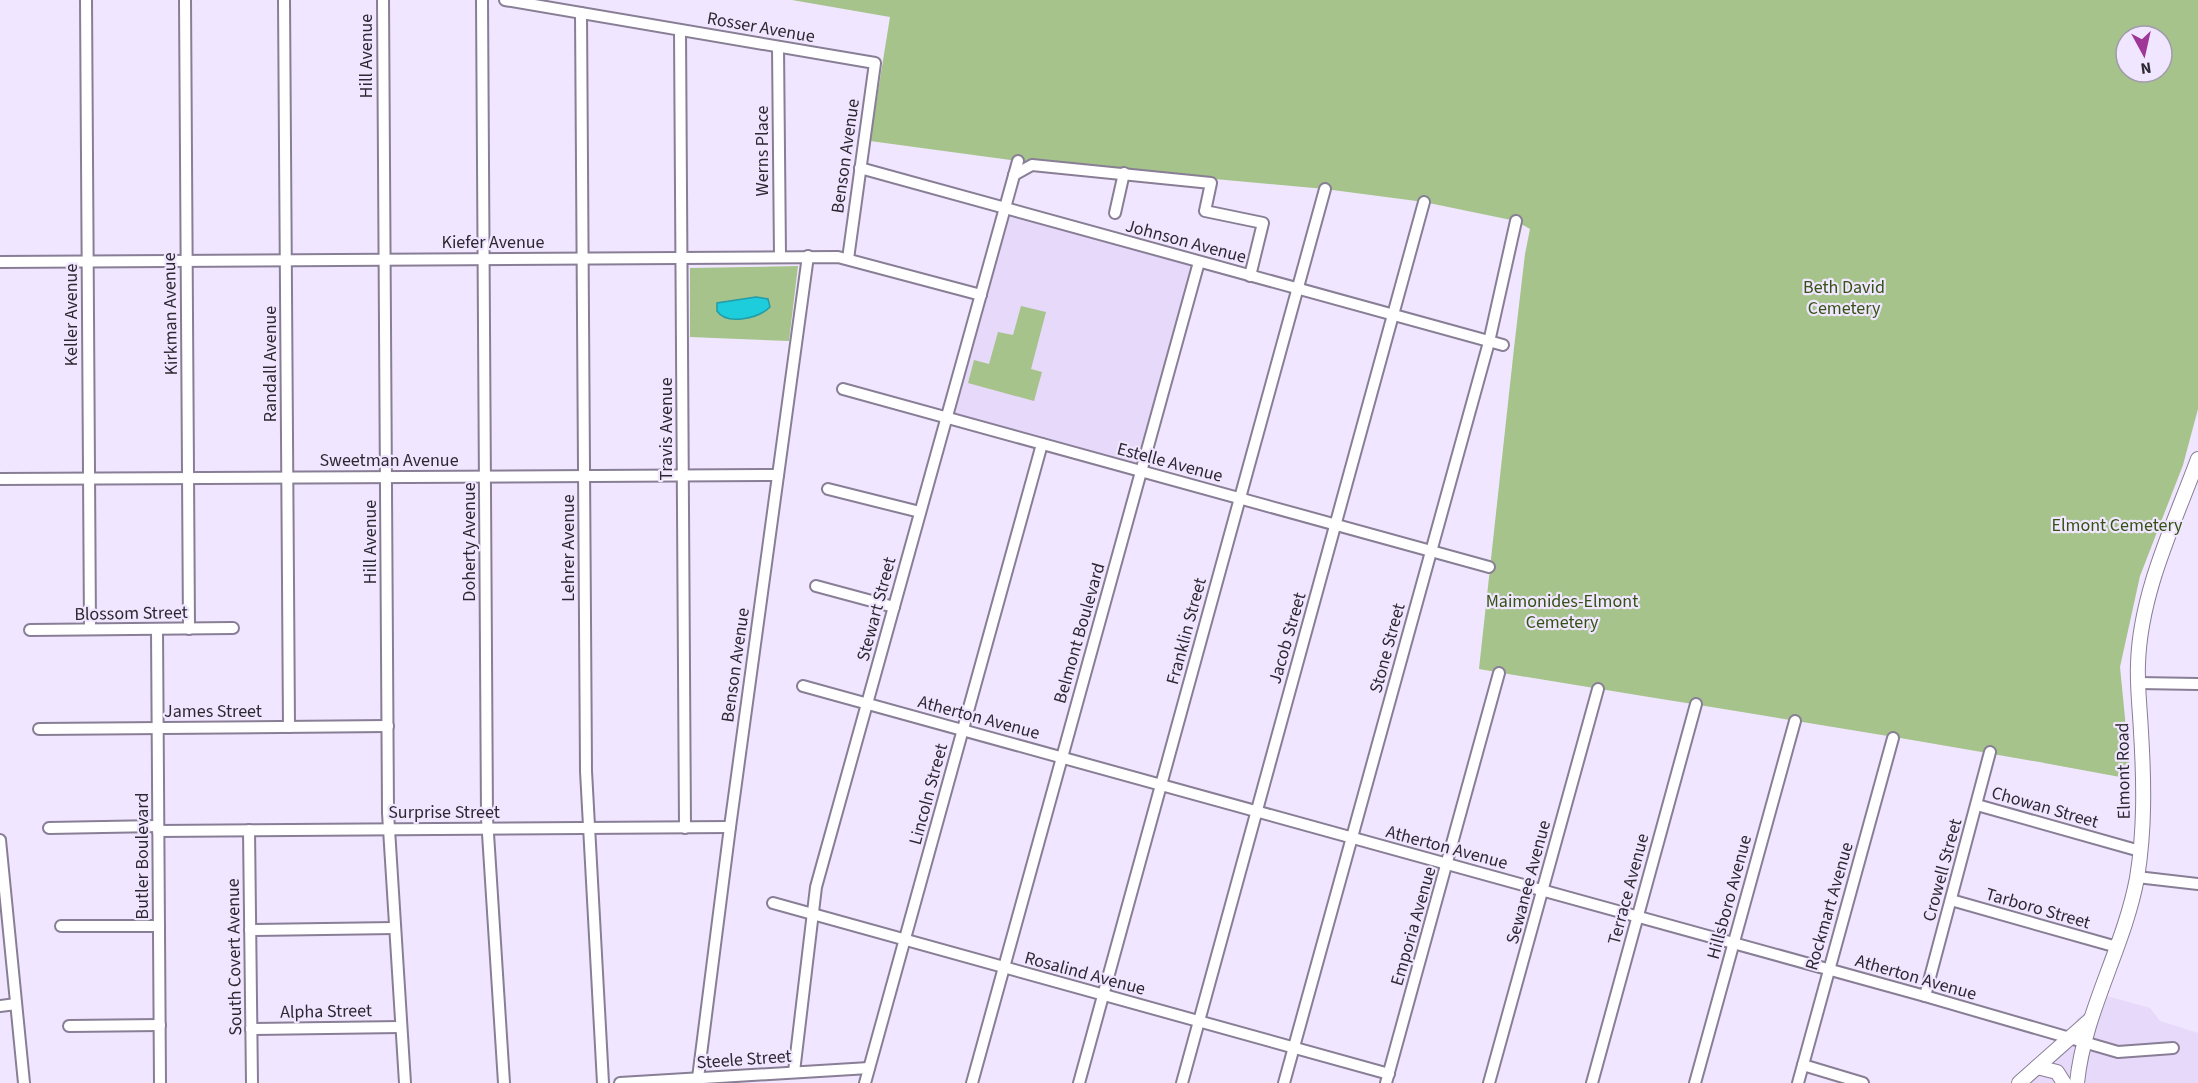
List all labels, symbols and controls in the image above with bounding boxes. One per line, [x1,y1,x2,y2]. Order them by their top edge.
street label: Rosser Avenue [705,6,817,49]
street label: Hill Avenue [354,14,379,98]
north arrow [2114,24,2174,84]
text: N [2139,56,2153,79]
street label: Benson Avenue [825,97,866,215]
street label: Werns Place [750,105,775,196]
street label: Johnson Avenue [1123,213,1249,270]
street label: Kiefer Avenue [441,230,545,255]
street label: Kirkman Avenue [157,252,184,376]
street label: Keller Avenue [59,264,84,366]
park label: Beth David Cemetery [1803,275,1885,321]
street label: Randall Avenue [258,306,283,422]
street label: Travis Avenue [654,377,679,481]
street label: Estelle Avenue [1114,436,1226,489]
street label: Sweetman Avenue [319,448,459,473]
street label: Doherty Avenue [457,482,482,602]
street label: Lehrer Avenue [556,494,581,602]
street label: Hill Avenue [358,500,383,584]
park label: Elmont Cemetery [2051,513,2183,538]
street label: Stewart Street [851,554,902,664]
street label: Belmont Boulevard [1047,560,1112,706]
street label: Franklin Street [1160,575,1213,687]
park label: Maimonides-Elmont Cemetery [1486,589,1638,635]
street label: Jacob Street [1263,590,1312,687]
street label: Blossom Street [74,600,188,627]
street label: Stone Street [1363,600,1411,696]
street label: Benson Avenue [715,606,756,724]
street label: Atherton Avenue [915,689,1043,746]
street label: James Street [164,699,262,724]
street label: Elmont Road [2110,722,2137,820]
street label: Lincoln Street [903,741,954,847]
street label: Chowan Street [1988,780,2101,835]
street label: Butler Boulevard [130,793,155,919]
street label: Surprise Street [388,800,500,825]
street label: Crowell Street [1917,816,1968,924]
street label: Sewanee Avenue [1500,817,1557,947]
street label: Atherton Avenue [1383,819,1511,876]
street label: Terrace Avenue [1602,831,1655,948]
street label: Hillsboro Avenue [1701,832,1758,962]
street label: Rockmart Avenue [1799,839,1860,973]
street label: Emporia Avenue [1385,864,1442,989]
street label: South Covert Avenue [221,878,248,1036]
street label: Tarboro Street [1983,882,2093,935]
street label: Rosalind Avenue [1022,945,1148,1002]
street label: Atherton Avenue [1852,948,1979,1007]
street label: Alpha Street [280,998,372,1025]
street label: Steele Street [696,1044,792,1075]

